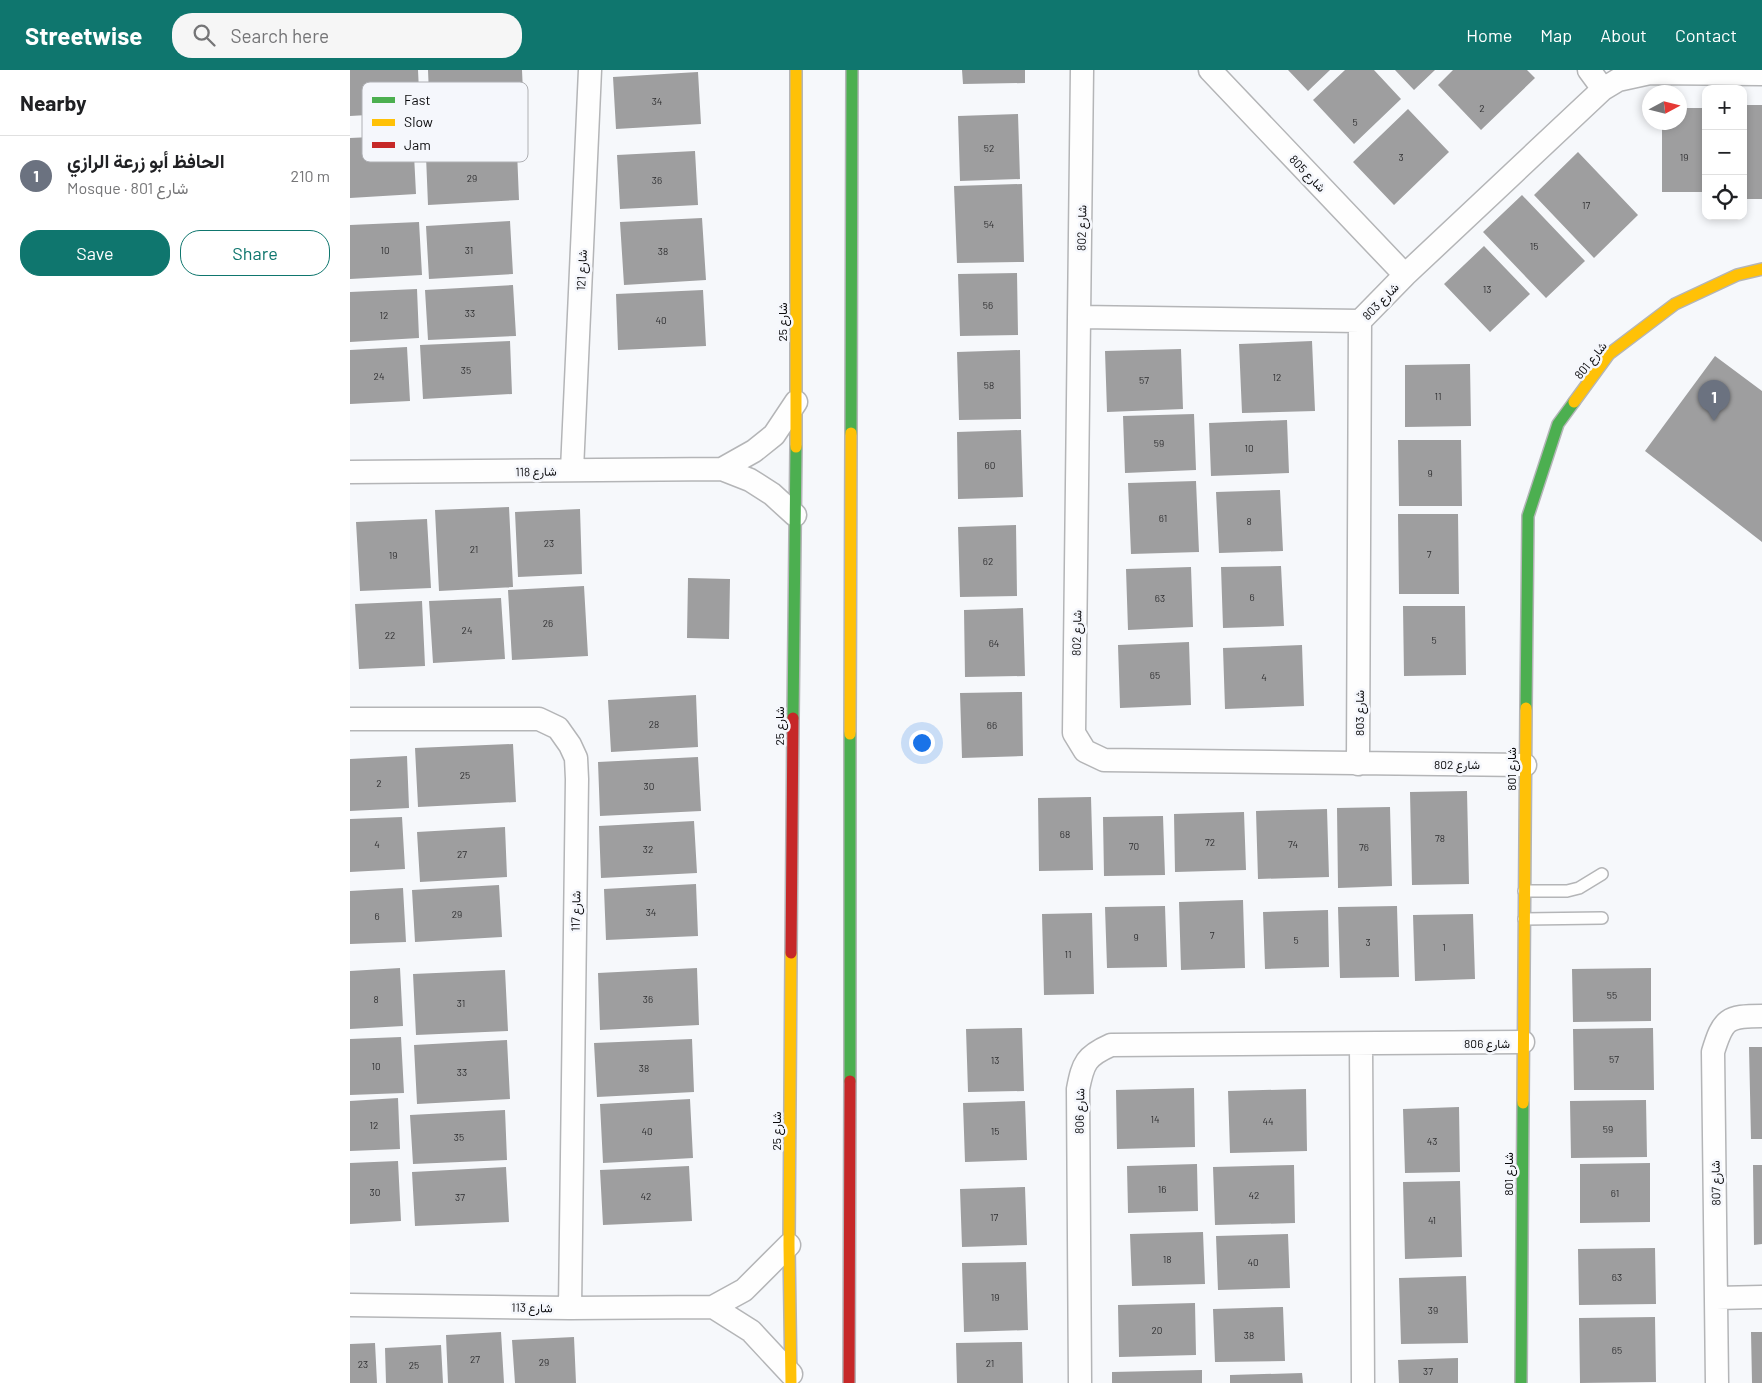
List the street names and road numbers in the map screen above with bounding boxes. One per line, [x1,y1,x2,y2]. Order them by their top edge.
street label: شارع 805 [1285,152,1329,196]
street label: شارع 802 [1074,205,1091,251]
street label: شارع 121 [573,249,592,291]
street label: شارع 803 [1359,280,1403,324]
street label: شارع 25 [775,302,792,342]
street label: شارع 801 [1571,339,1611,383]
street label: شارع 118 [515,464,557,481]
street label: شارع 802 [1069,610,1086,656]
street label: شارع 803 [1352,690,1369,736]
street label: شارع 25 [772,706,789,746]
street label: شارع 801 [1504,747,1521,791]
street label: شارع 802 [1434,757,1480,774]
street label: شارع 117 [568,891,585,932]
street label: شارع 806 [1464,1036,1510,1053]
street label: شارع 806 [1072,1088,1089,1134]
street label: شارع 25 [769,1111,786,1151]
street label: شارع 801 [1501,1152,1518,1196]
street label: شارع 807 [1708,1160,1725,1206]
street label: شارع 113 [511,1300,553,1317]

